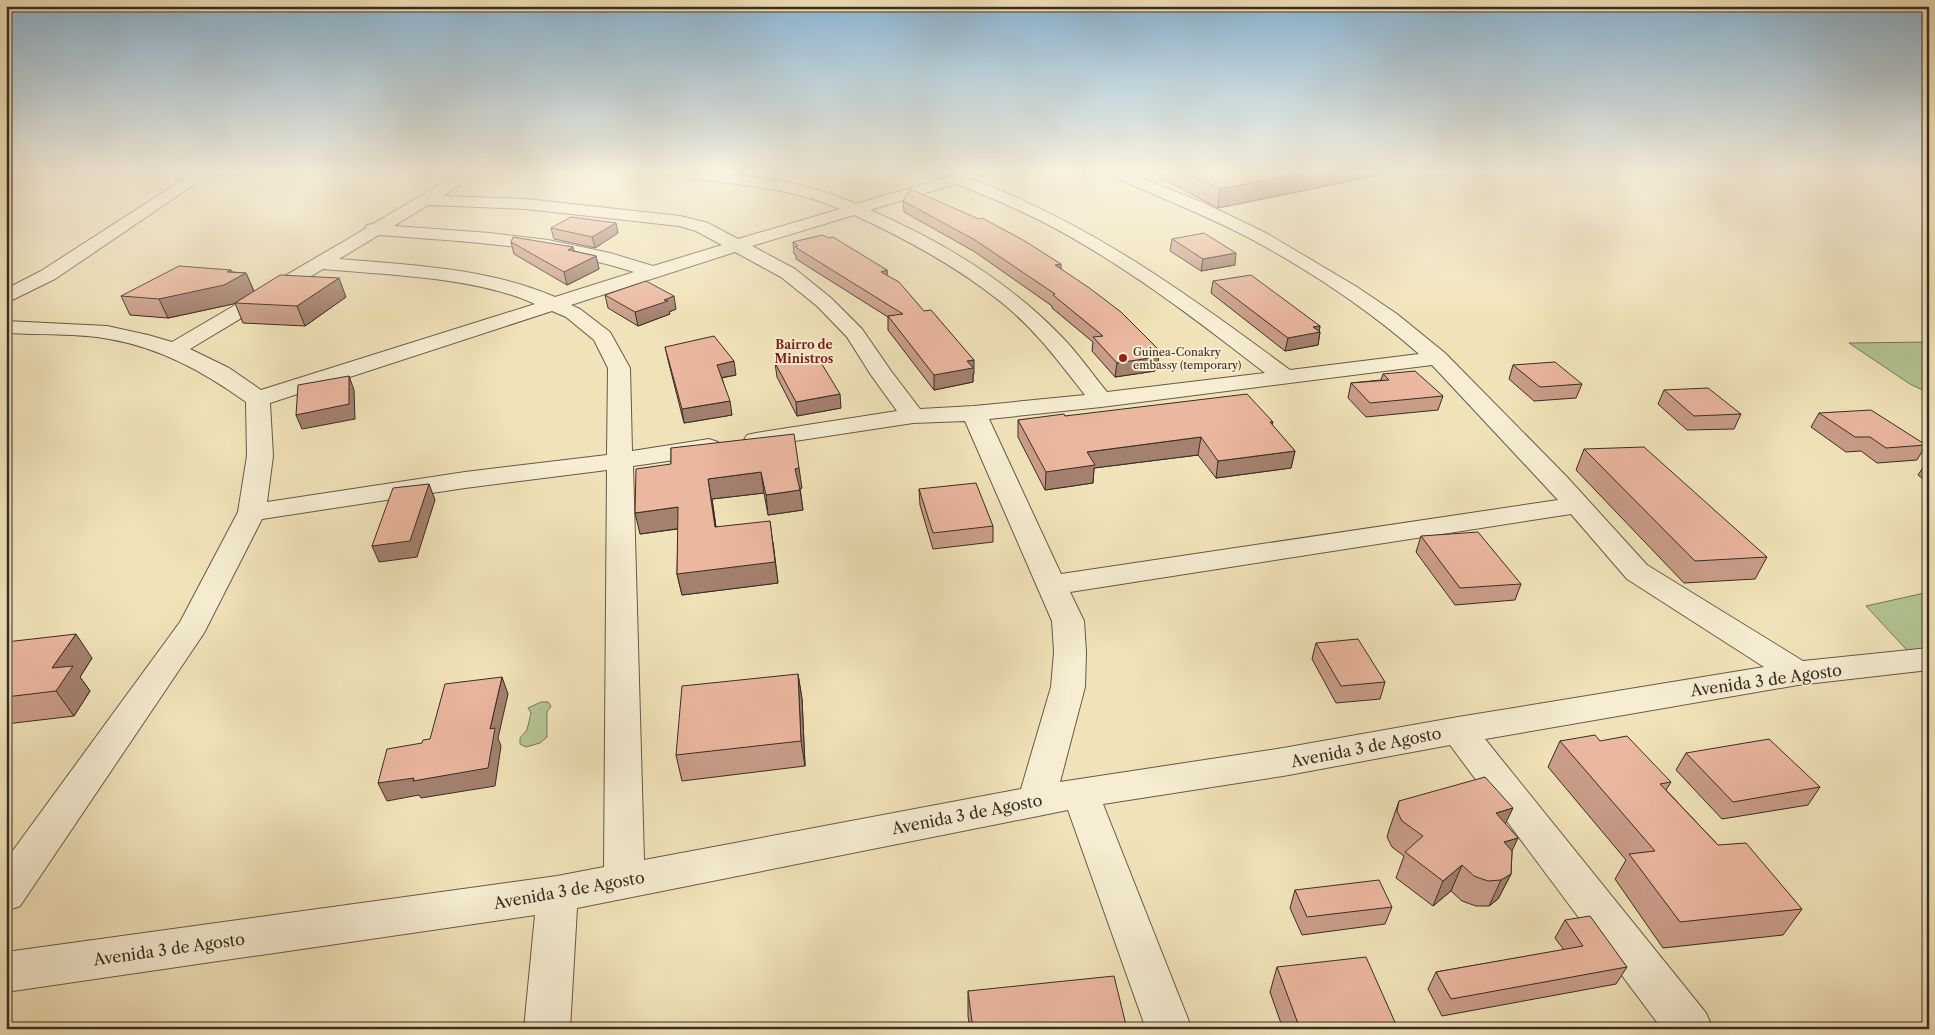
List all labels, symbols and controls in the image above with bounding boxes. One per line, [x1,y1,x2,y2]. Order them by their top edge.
district label: Bairro de Ministros [775,337,834,366]
place label: Guinea-Conakry embassy (temporary) [1133,345,1241,372]
marker: Guinea-Conakry embassy (temporary) [1117,352,1129,364]
street label: Avenida 3 de Agosto [1688,659,1843,701]
street label: Avenida 3 de Agosto [1288,723,1443,772]
street label: Avenida 3 de Agosto [889,790,1044,839]
street label: Avenida 3 de Agosto [491,867,646,913]
street label: Avenida 3 de Agosto [91,928,246,970]

